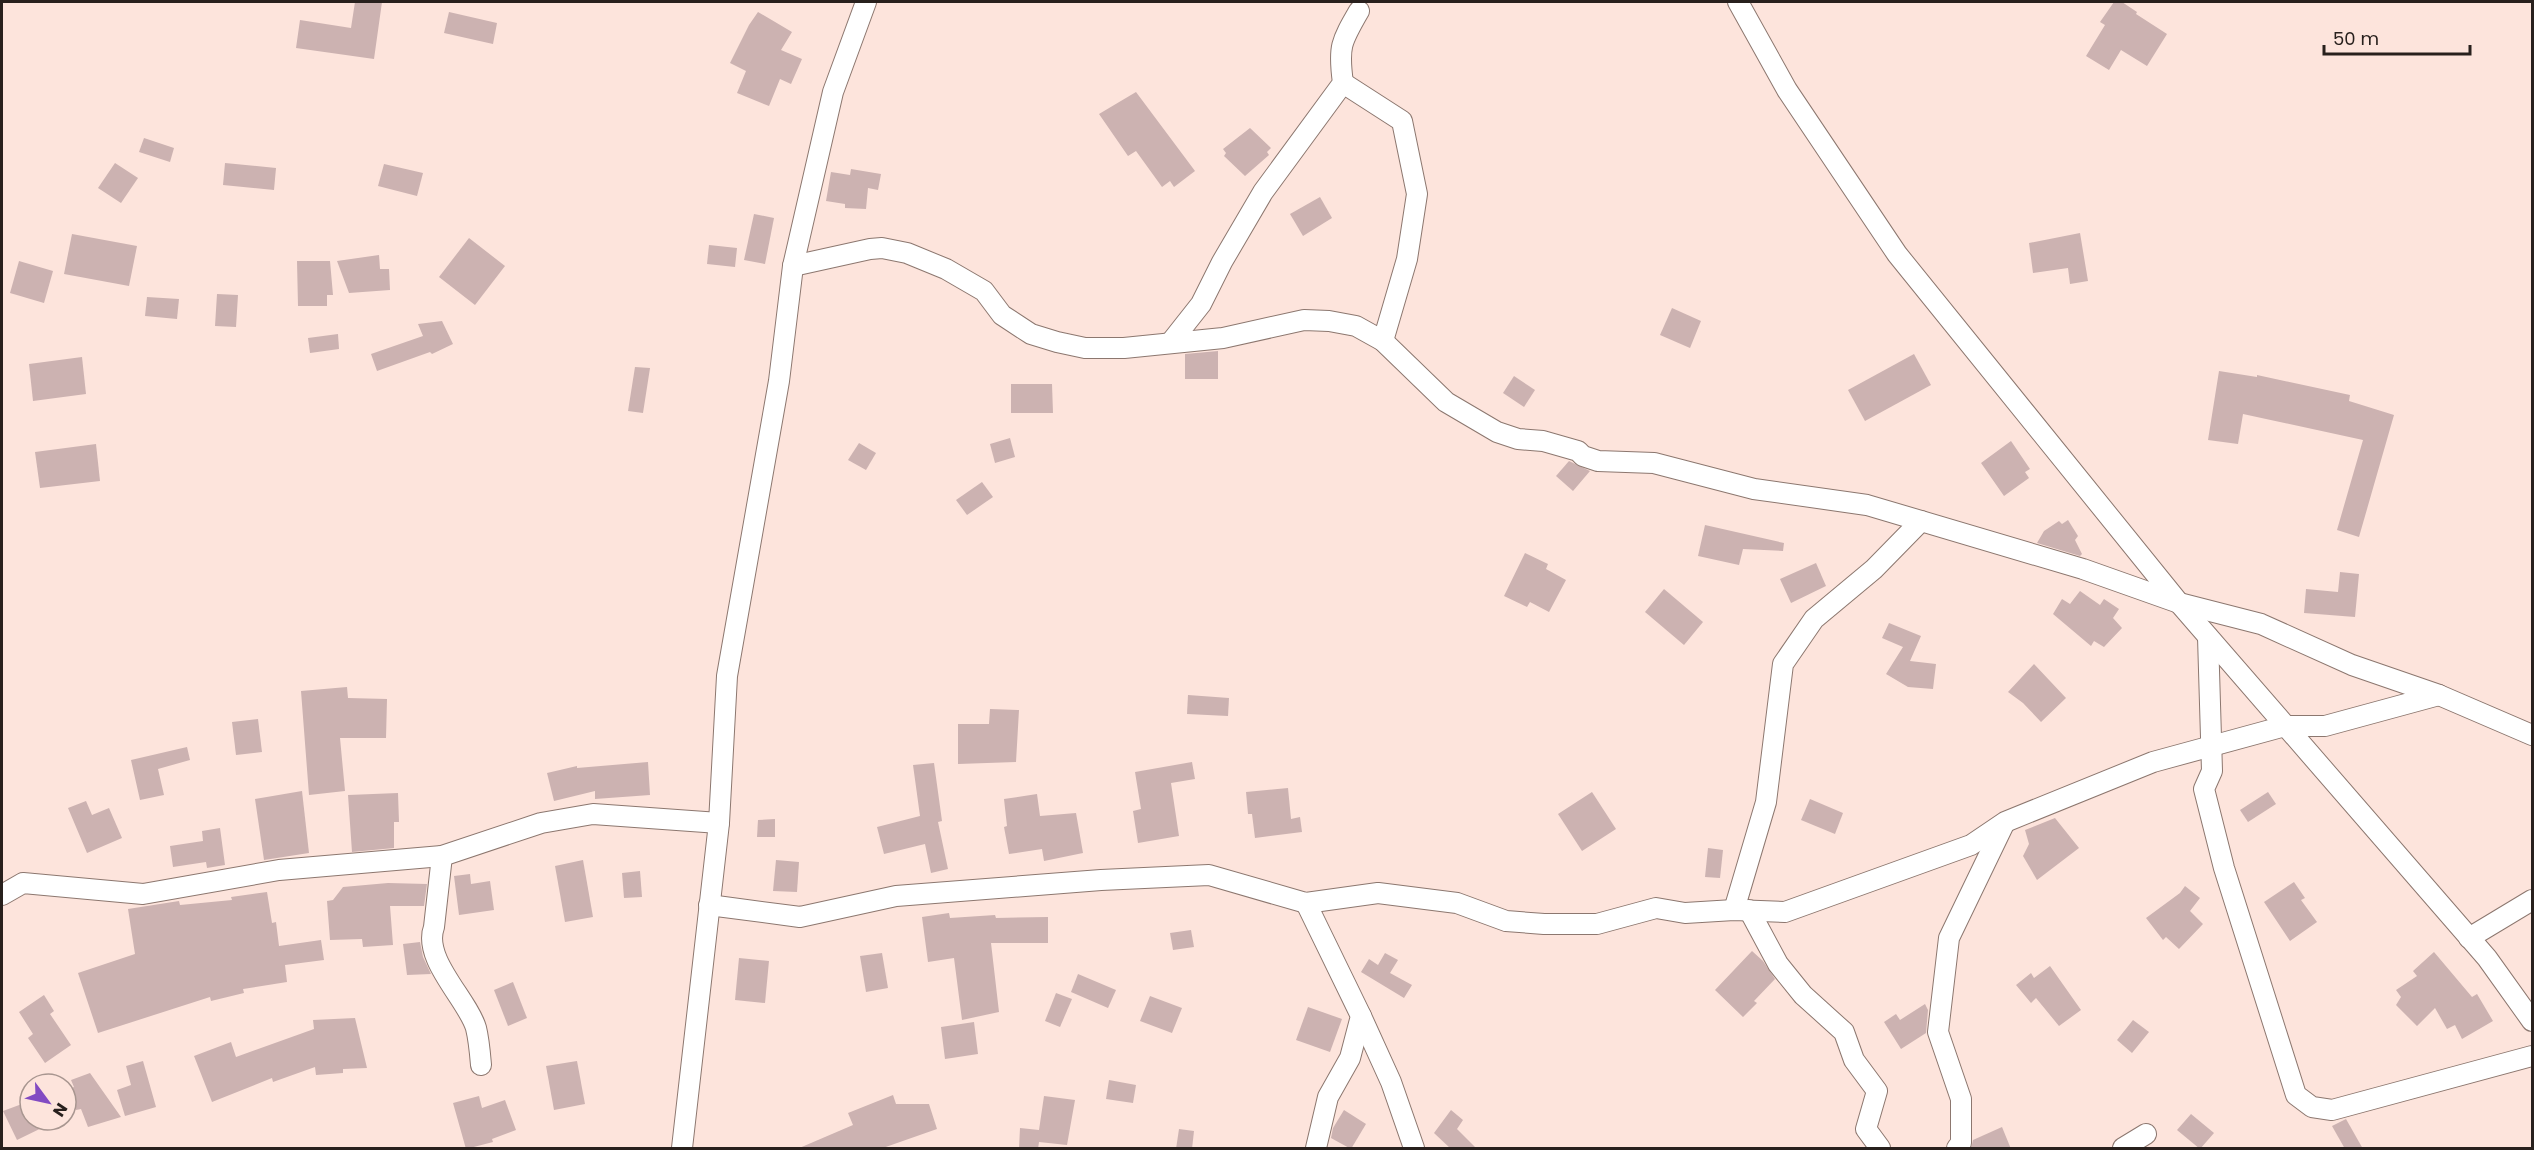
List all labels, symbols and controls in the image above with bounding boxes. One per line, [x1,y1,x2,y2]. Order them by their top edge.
scale bar [2324,18,2470,56]
text: 50 m [2333,26,2379,51]
north arrow [18,1072,78,1132]
text: N [47,1099,73,1121]

